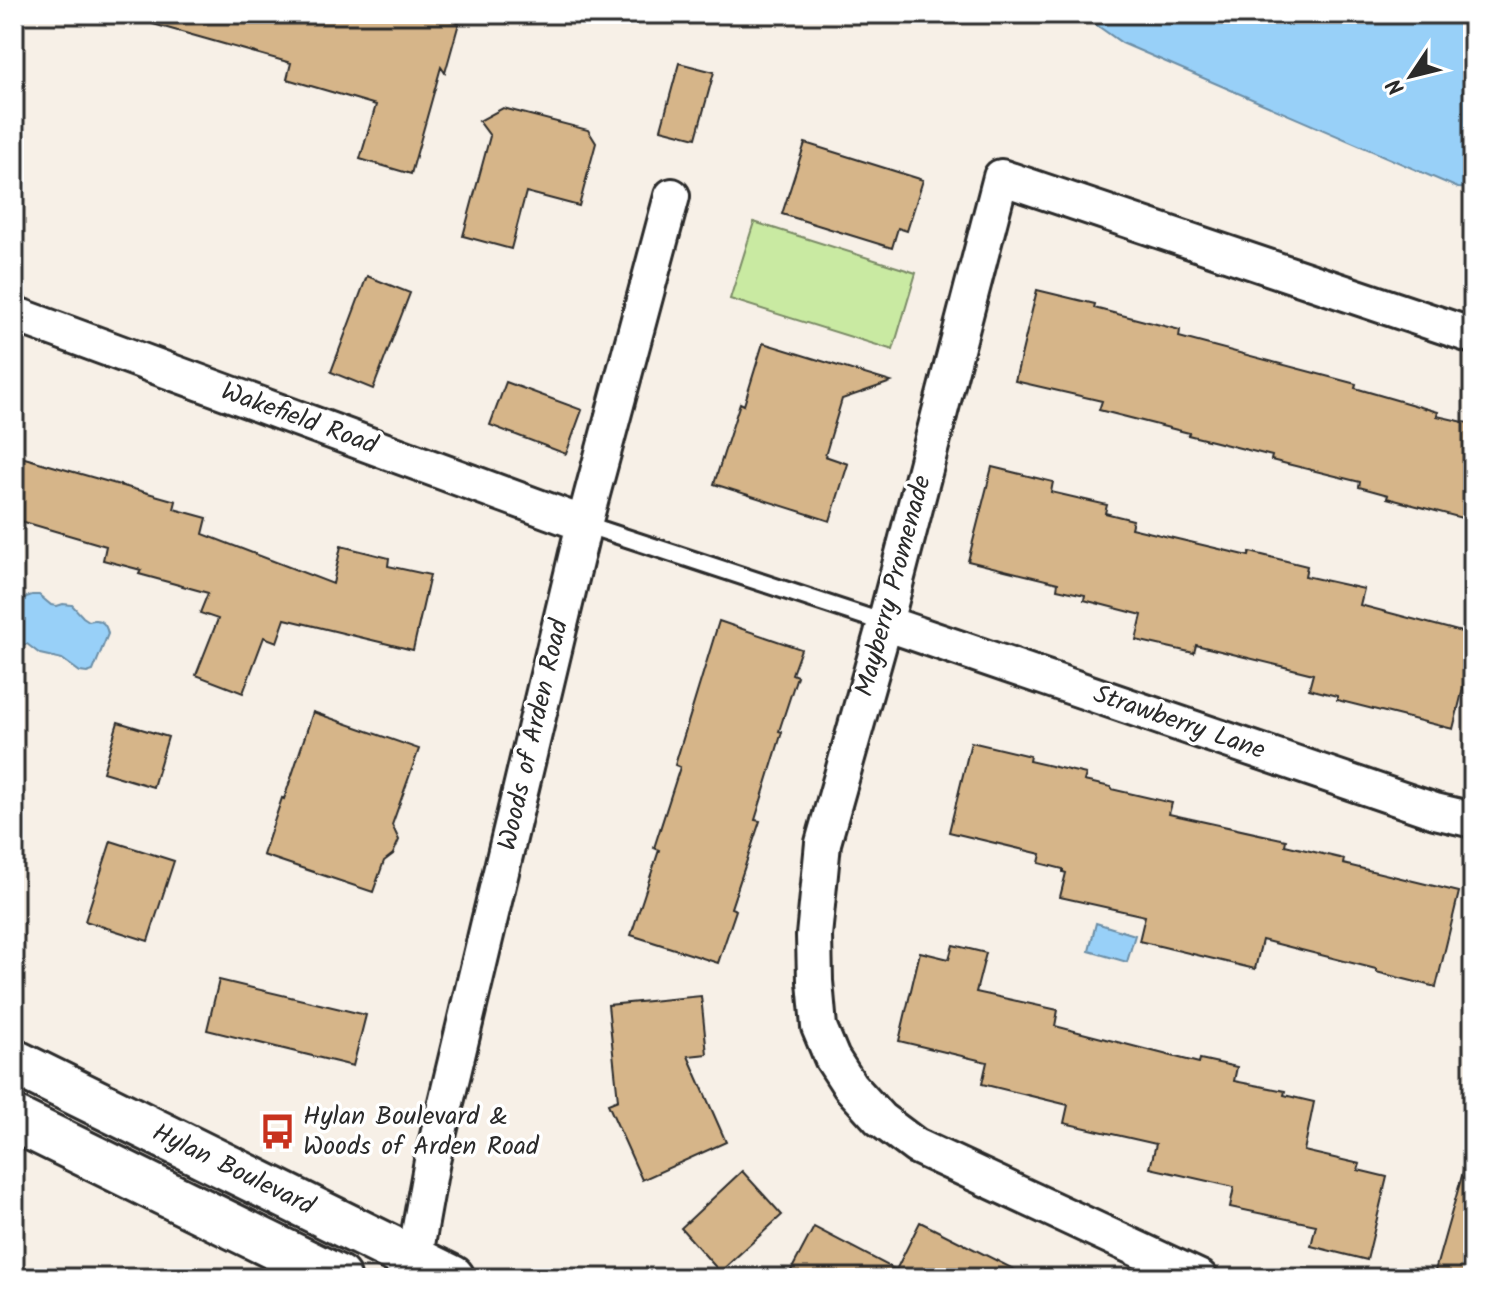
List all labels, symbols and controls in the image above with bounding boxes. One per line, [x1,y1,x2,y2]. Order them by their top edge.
north arrow [1371,36,1451,116]
text: N [1378,70,1415,102]
street label: Wakefield Road [215,371,384,467]
street label: Mayberry Promenade [844,470,944,701]
street label: Woods of Arden Road [487,614,581,855]
street label: Strawberry Lane [1087,674,1271,772]
place label: Hylan Boulevard & Woods of Arden Road [303,1096,540,1168]
street label: Hylan Boulevard [145,1113,322,1228]
bus stop icon: Hylan Boulevard & Woods of Arden Road [258,1113,296,1151]

